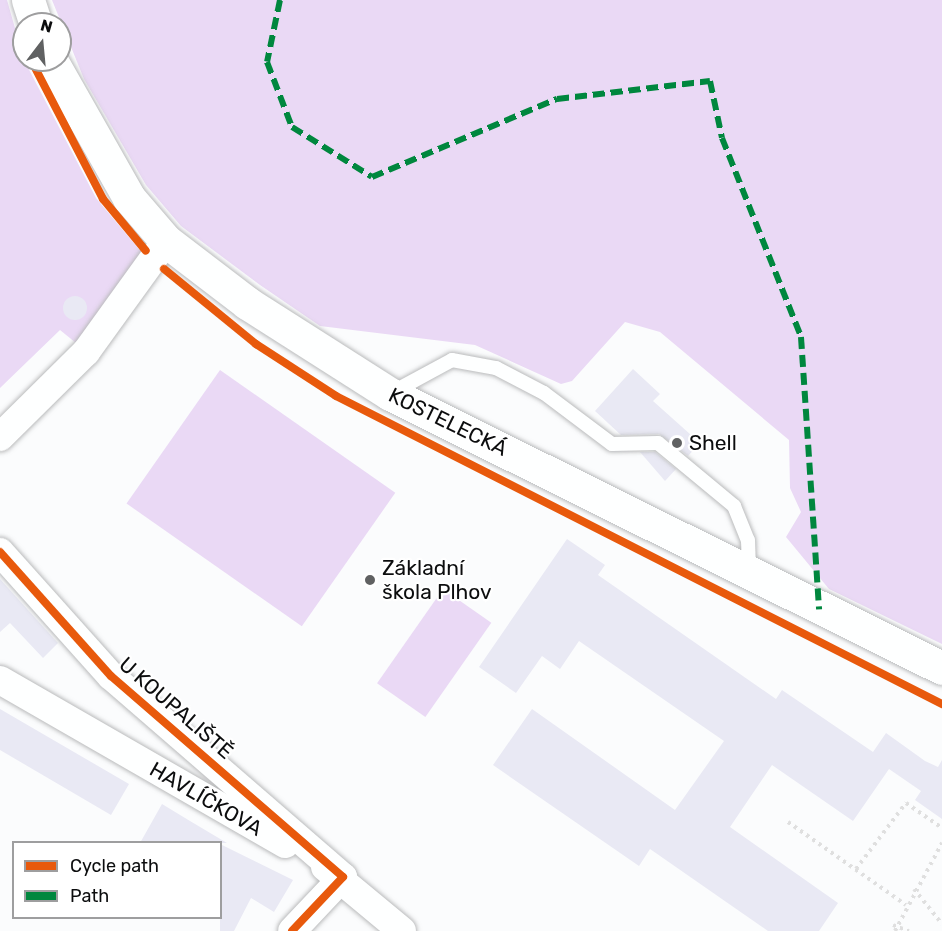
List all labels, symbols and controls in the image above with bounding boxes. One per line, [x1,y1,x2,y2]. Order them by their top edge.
north arrow [12,12,72,72]
text: N [38,15,55,37]
street label: KOSTELECKÁ [385,382,511,462]
place label: Shell [689,430,737,456]
marker: Shell [670,436,684,450]
place label: Základní škola Plhov [382,555,492,605]
marker: Základní škola Plhov [363,573,377,587]
street label: U KOUPALIŠTĚ [114,652,238,764]
street label: HAVLÍČKOVA [145,757,267,841]
legend [12,841,222,919]
text: Cycle path [70,855,159,877]
text: Path [70,885,109,907]

